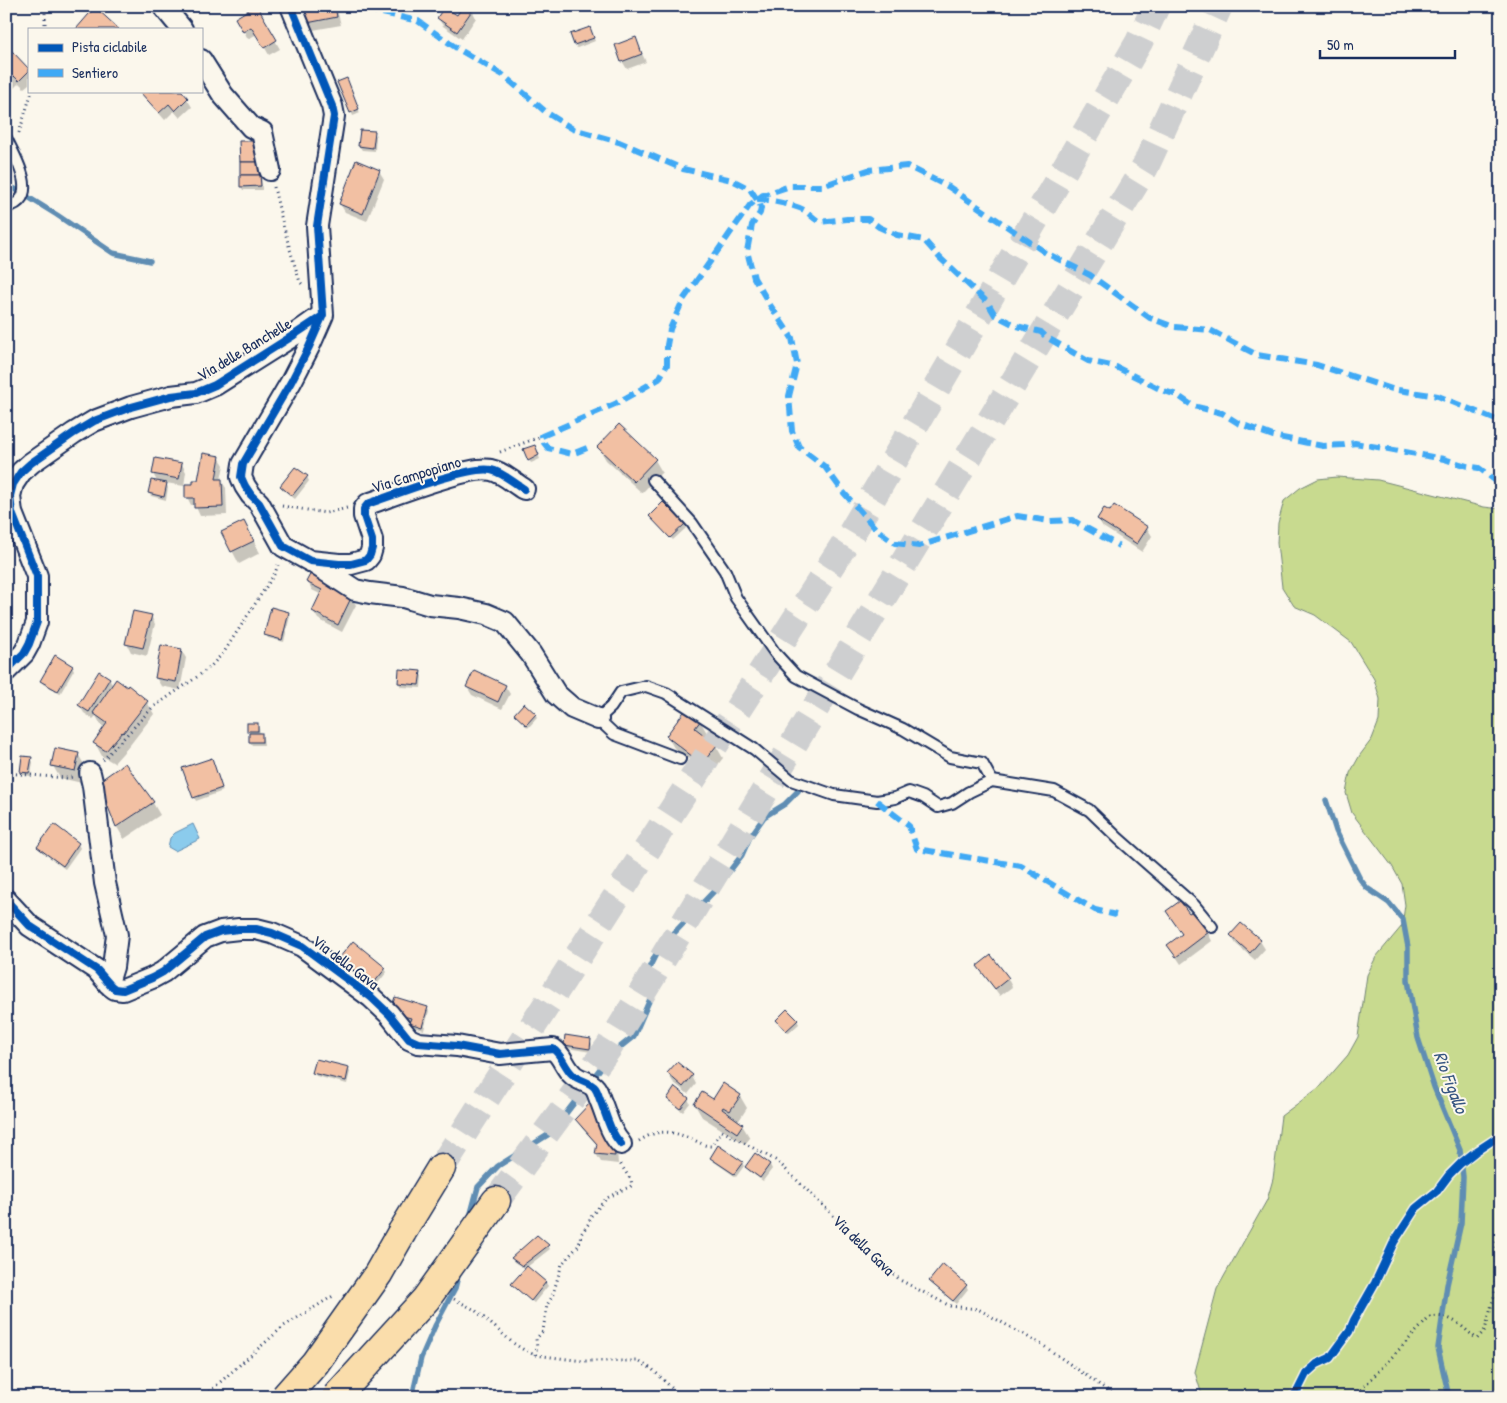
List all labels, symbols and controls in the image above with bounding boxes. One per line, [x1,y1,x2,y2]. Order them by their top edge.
legend [28,28,202,92]
scale bar [1320,28,1454,60]
text: 50 m [1327,34,1354,55]
text: Pista ciclabile [72,36,147,57]
text: Sentiero [72,62,118,83]
street label: Via delle Banchelle [193,312,296,386]
street label: Via Campopiano [369,450,464,498]
street label: Via della Gava [308,930,384,994]
water label: Rio Figallo [1428,1047,1475,1118]
street label: Via della Gava [828,1210,900,1280]

